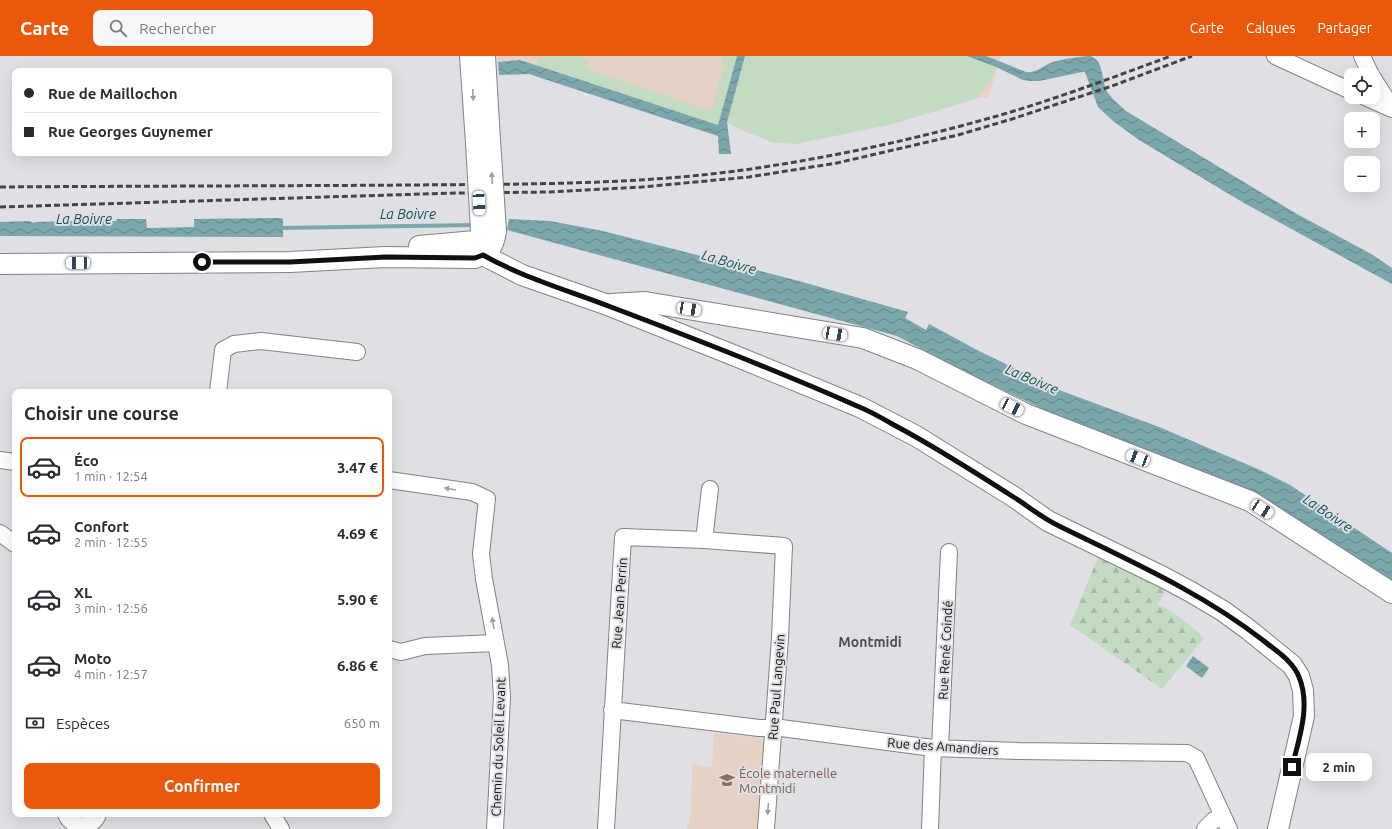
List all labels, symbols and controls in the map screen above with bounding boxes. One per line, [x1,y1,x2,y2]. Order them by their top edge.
search box [93,10,373,46]
text: Carte [20,17,69,39]
icon: search [107,17,129,39]
text: Rechercher [139,20,216,37]
text: Carte [1190,20,1224,36]
text: Calques [1246,20,1295,36]
text: Partager [1317,20,1372,36]
map controls [1344,68,1380,192]
button: locate [1344,68,1380,104]
text: Rue de Maillochon [48,85,178,102]
one-way arrow [469,89,476,101]
button: + [1344,112,1380,148]
text: Rue Georges Guynemer [48,123,213,140]
button: − [1344,156,1380,192]
one-way arrow [489,172,496,184]
car [472,191,486,215]
water label: La Boivre [380,206,436,222]
water label: La Boivre [56,211,112,227]
water label: La Boivre [700,247,758,277]
route start [193,253,211,271]
car [66,257,90,269]
car [676,301,702,317]
car [822,326,848,342]
water label: La Boivre [1003,361,1061,397]
car [999,396,1025,418]
text: Choisir une course [24,403,179,423]
car [1125,448,1151,468]
icon: car [26,449,62,485]
text: Éco [74,452,99,469]
text: 3.47 € [337,459,378,476]
text: 1 min · 12:54 [74,469,148,483]
one-way arrow [444,486,456,492]
water label: La Boivre [1300,491,1356,535]
car [1249,497,1275,521]
icon: car [26,515,62,551]
text: Confort [74,518,129,535]
text: 4.69 € [337,525,378,542]
text: 2 min · 12:55 [74,535,148,549]
street label: Rue Jean Perrin [609,557,629,649]
icon: car [26,581,62,617]
text: XL [74,584,92,601]
text: 5.90 € [337,591,378,608]
street label: Rue René Coindé [935,600,955,700]
text: 3 min · 12:56 [74,601,148,615]
one-way arrow [490,617,496,629]
street label: Rue Paul Langevin [765,634,787,740]
district label: Montmidi [838,634,902,650]
icon: car [26,647,62,683]
text: Moto [74,650,112,667]
text: 6.86 € [337,657,378,674]
text: 4 min · 12:57 [74,667,148,681]
street label: Chemin du Soleil Levant [489,677,507,817]
icon: cash [24,712,46,734]
text: Espèces [56,715,110,732]
text: 650 m [344,716,380,730]
street label: Rue des Amandiers [887,735,999,757]
callout: 2 min [1306,753,1372,781]
route end [1283,758,1301,776]
text: 2 min [1323,760,1355,774]
button: Confirmer [24,763,380,809]
place label: École maternelle Montmidi [739,765,837,795]
school or university icon: École maternelle Montmidi [718,771,736,789]
one-way arrow [764,803,771,815]

